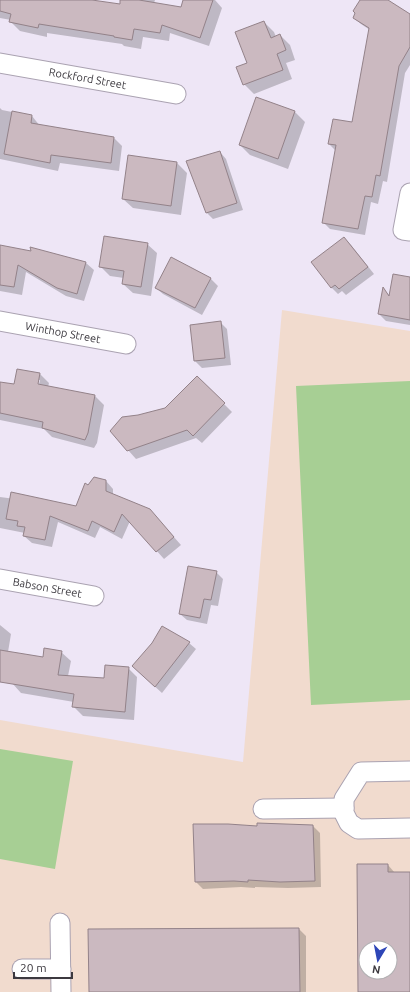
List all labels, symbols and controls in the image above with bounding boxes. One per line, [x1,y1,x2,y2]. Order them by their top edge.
street label: Rockford Street [48,66,128,91]
street label: Winthop Street [24,320,102,345]
street label: Babson Street [12,575,83,600]
north arrow [358,940,398,980]
scale bar [14,954,72,980]
text: 20 m [20,961,47,974]
text: N [371,963,381,976]

